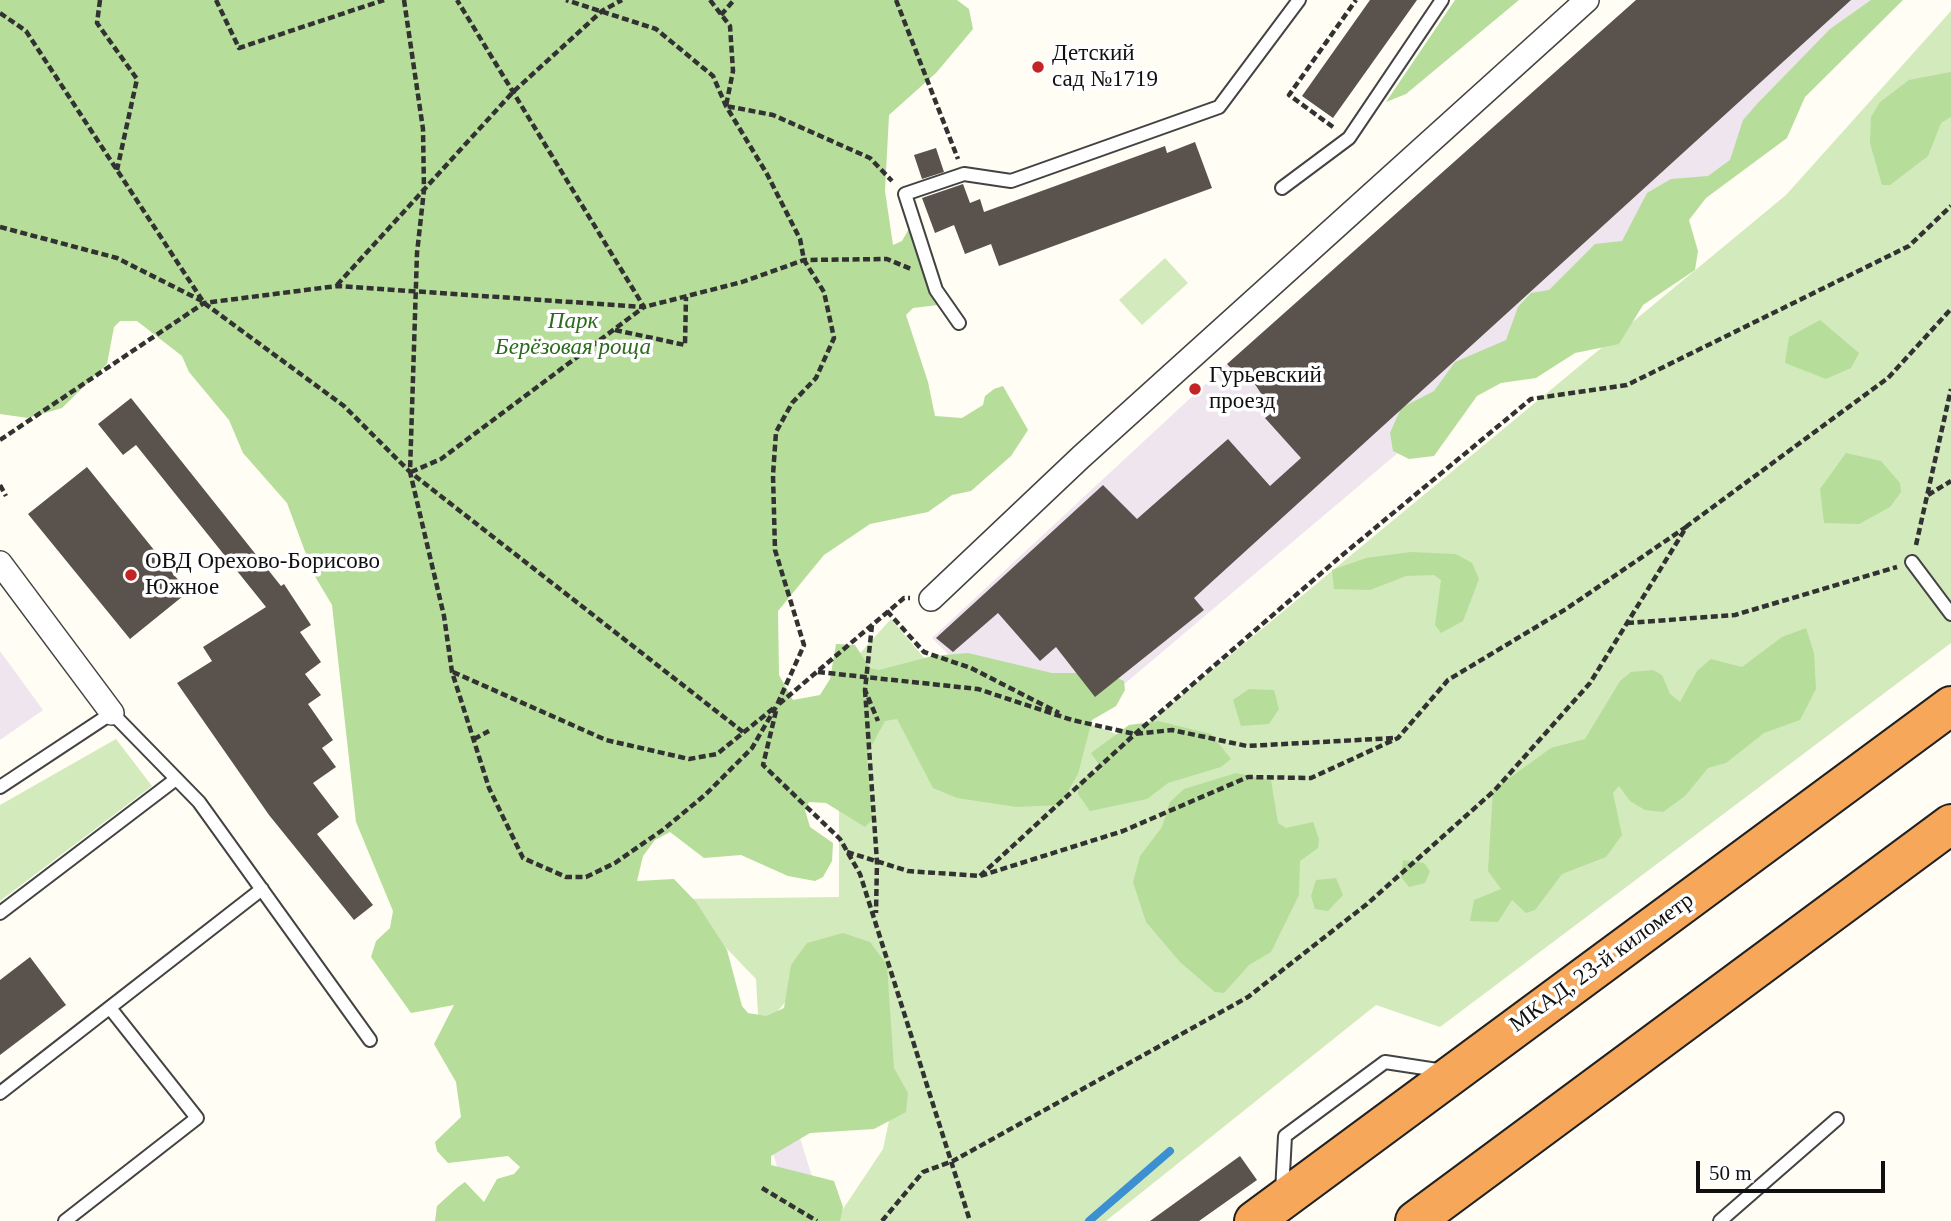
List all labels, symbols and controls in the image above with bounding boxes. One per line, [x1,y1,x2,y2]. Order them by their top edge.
place label: Детский сад №1719 [1052,40,1158,94]
marker: Детский сад №1719 [1030,59,1046,75]
park label: Парк Берёзовая роща [495,308,651,362]
place label: Гурьевский проезд [1209,362,1322,416]
marker: Гурьевский проезд [1187,381,1203,397]
place label: ОВД Орехово-Борисово Южное [145,548,380,602]
marker: ОВД Орехово-Борисово Южное [123,567,139,583]
street label: МКАД, 23-й километр [1505,887,1699,1039]
scale bar [1699,1148,1888,1192]
text: 50 m [1709,1161,1752,1185]

